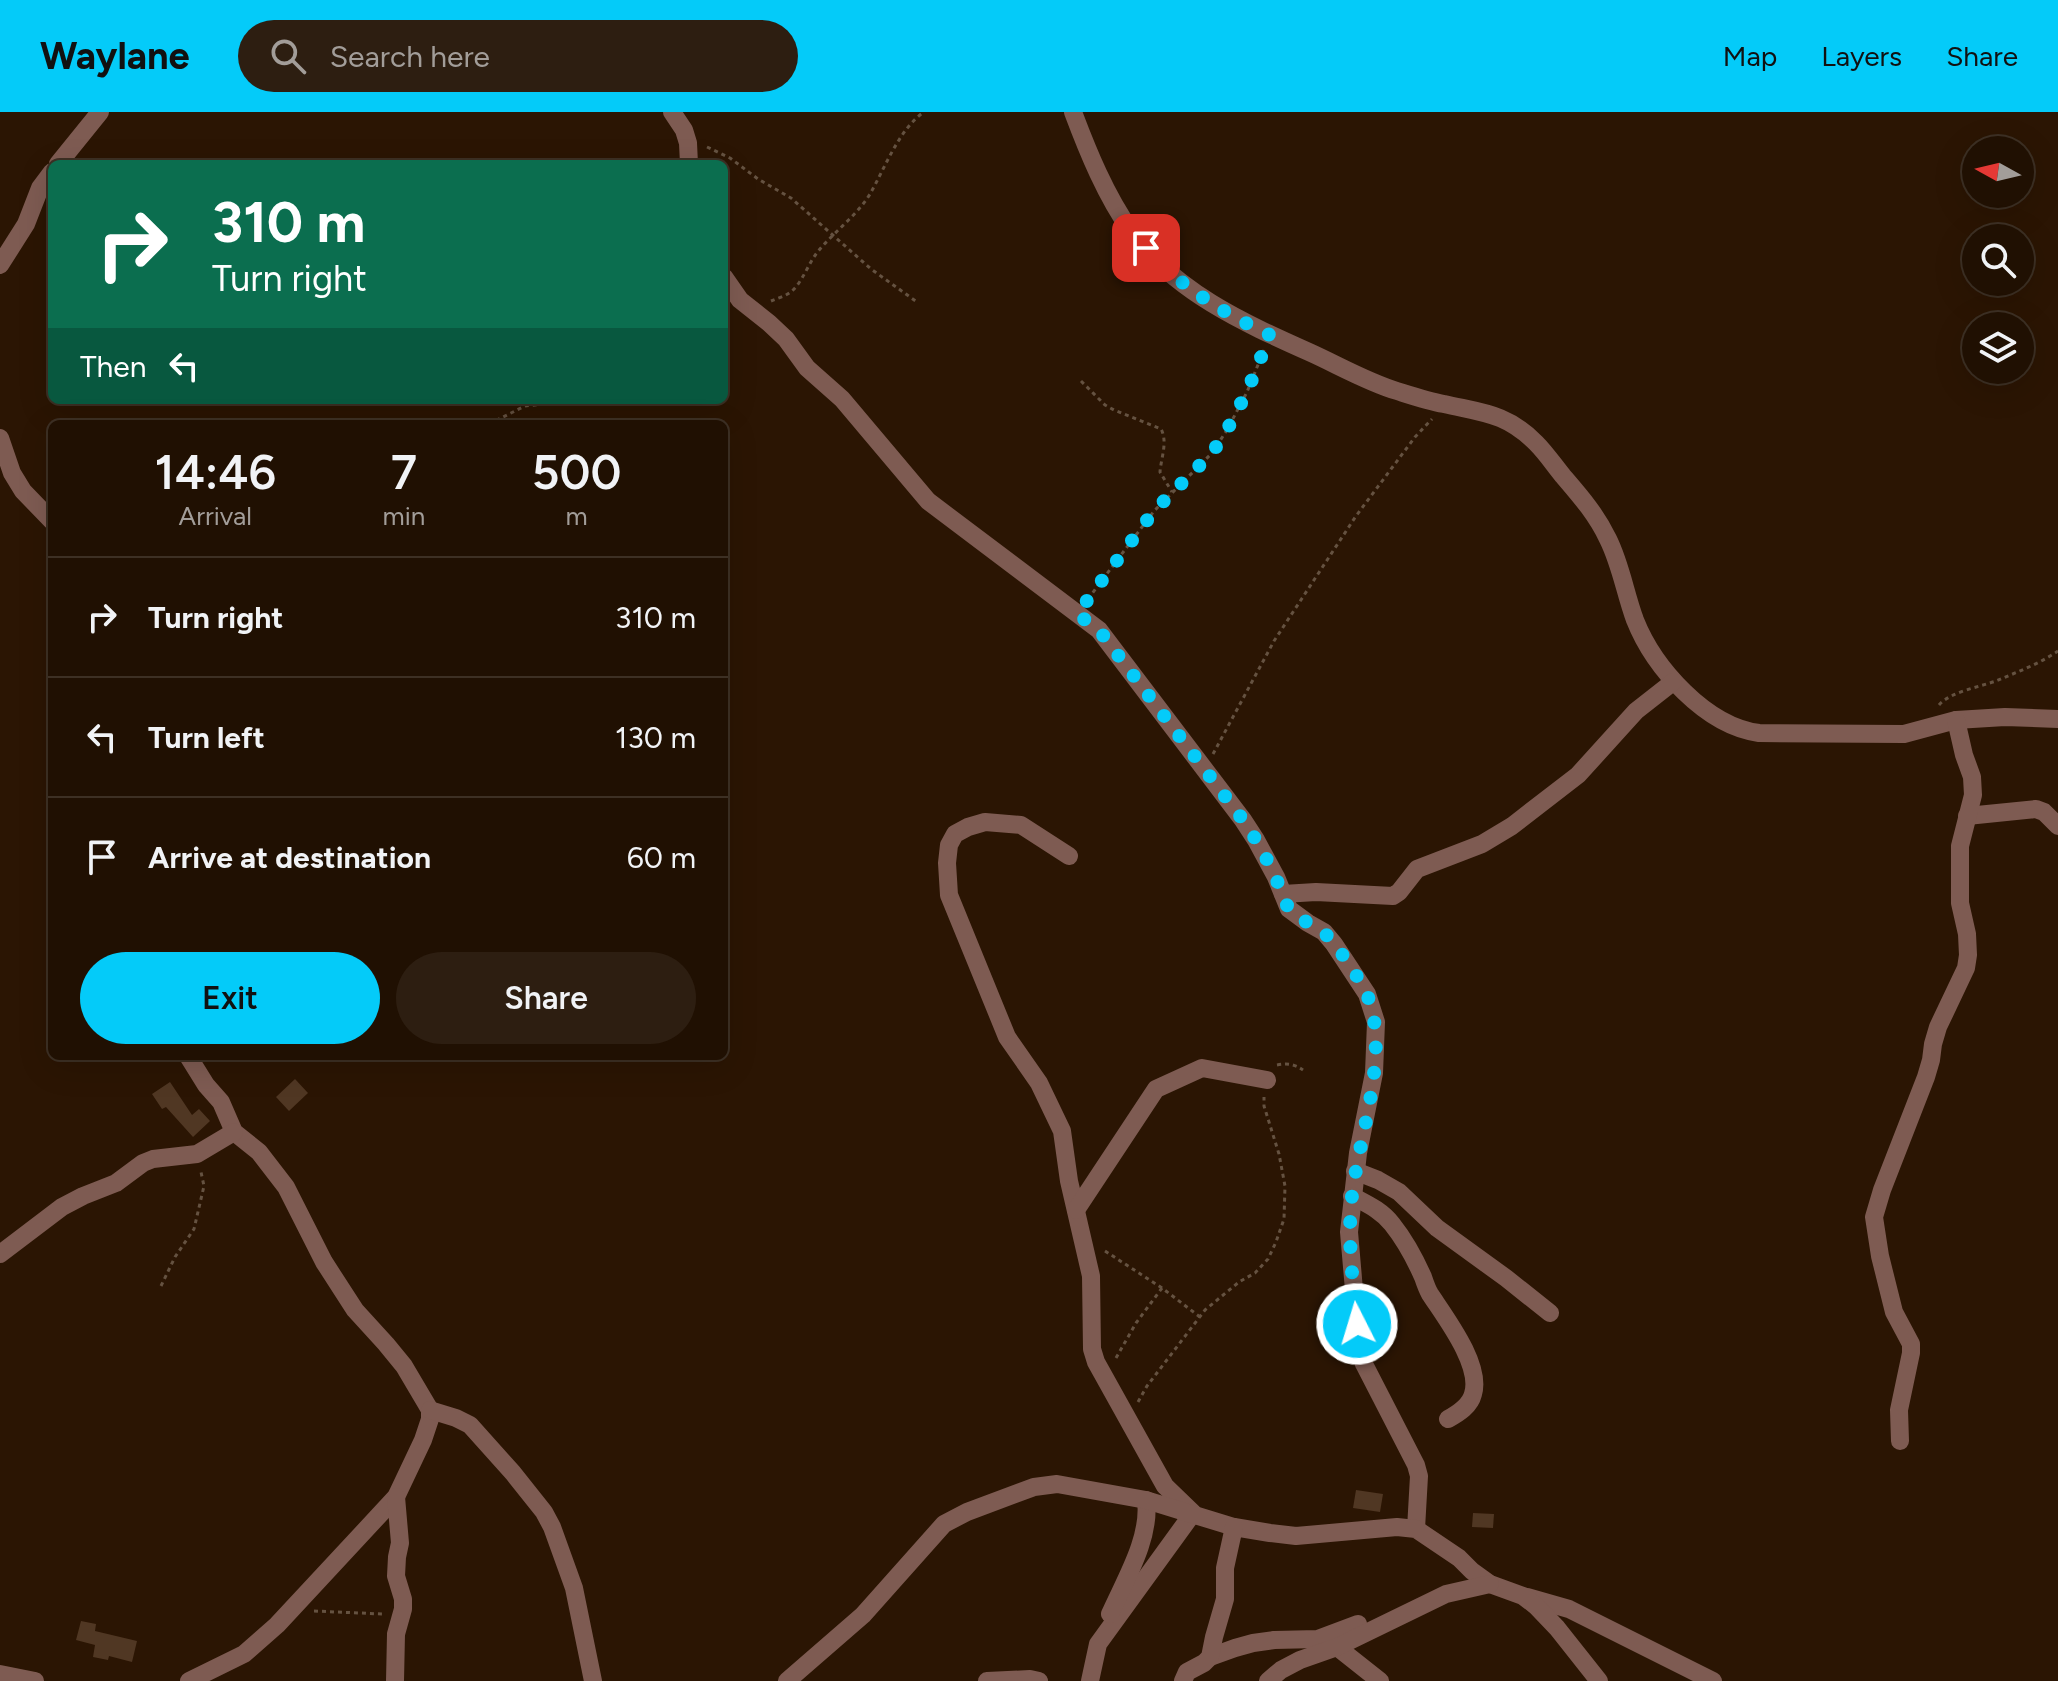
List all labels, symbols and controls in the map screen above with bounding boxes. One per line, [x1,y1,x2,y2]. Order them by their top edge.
search box [238,20,798,92]
text: Waylane [40,33,190,79]
icon: search [266,34,310,78]
text: Search here [330,38,490,75]
text: Map [1723,39,1777,73]
text: Layers [1821,39,1902,73]
text: Share [1946,39,2018,73]
north arrow [1962,136,2034,208]
map controls [1962,136,2034,384]
text: 310 m [212,189,365,256]
icon: right [80,192,184,296]
pin [1112,214,1180,282]
button: search [1962,224,2034,296]
icon: arrive [1124,226,1168,270]
text: Turn right [212,257,367,300]
button: layers [1962,312,2034,384]
icon: left [162,344,206,388]
text: Then [80,348,146,385]
text: 14:46 [155,443,276,501]
text: 7 [391,443,417,501]
text: 500 [532,443,621,501]
text: Arrival [179,500,252,532]
text: min [383,500,425,532]
text: m [566,500,588,532]
icon: right [80,595,124,639]
text: Turn right [148,599,283,636]
text: 310 m [615,599,696,636]
icon: left [80,715,124,759]
text: Turn left [148,719,265,756]
text: 130 m [615,719,696,756]
icon: arrive [80,835,124,879]
text: Arrive at destination [148,839,431,876]
text: 60 m [627,839,696,876]
button: Exit [80,952,380,1044]
button: Share [396,952,696,1044]
position arrow [1315,1282,1399,1366]

